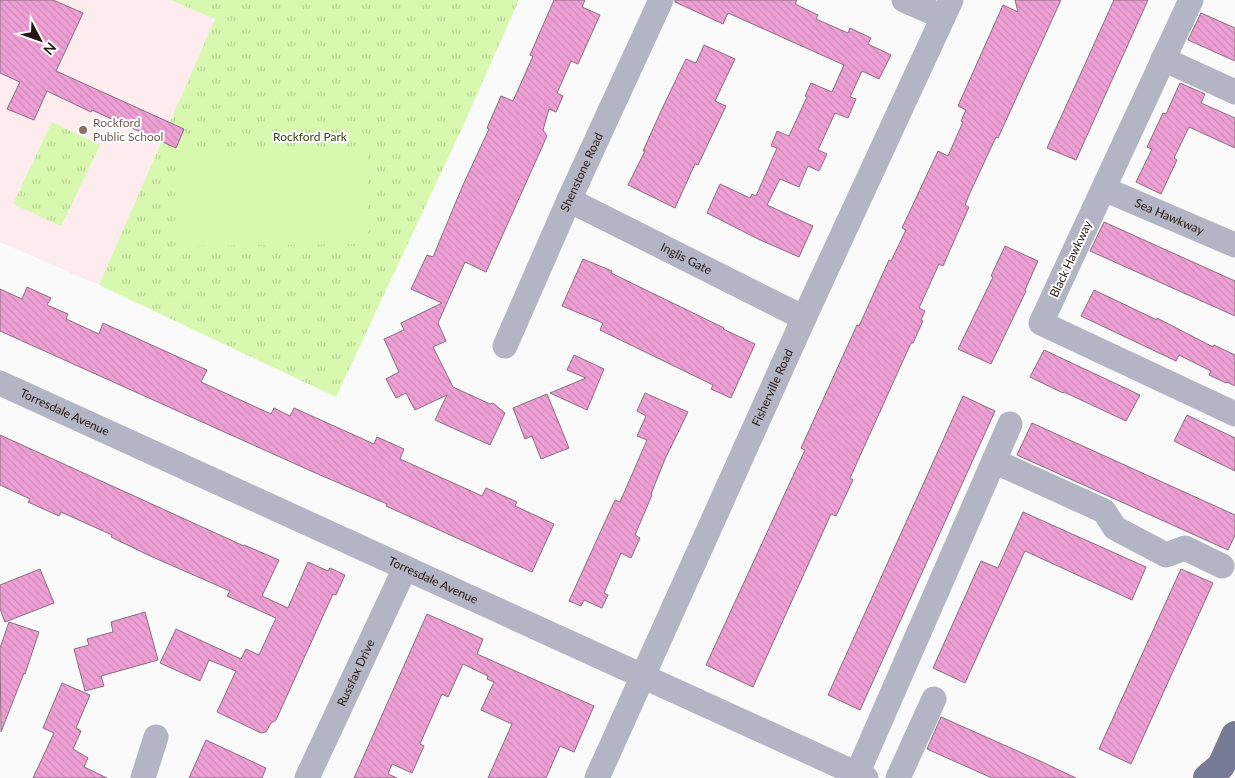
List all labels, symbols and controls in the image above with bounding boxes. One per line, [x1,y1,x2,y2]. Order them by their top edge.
north arrow [15,15,65,65]
text: N [40,39,60,59]
place label: Rockford Public School [93,115,163,144]
marker: Rockford Public School [77,124,89,136]
park label: Rockford Park [273,129,348,144]
street label: Shenstone Road [557,130,606,214]
street label: Sea Hawkway [1133,195,1207,238]
street label: Black Hawkway [1046,217,1095,300]
street label: Inglis Gate [658,239,714,277]
street label: Fisherville Road [748,347,796,428]
street label: Torresdale Avenue [18,385,112,439]
street label: Torresdale Avenue [386,553,480,607]
street label: Russfax Drive [334,637,378,709]

